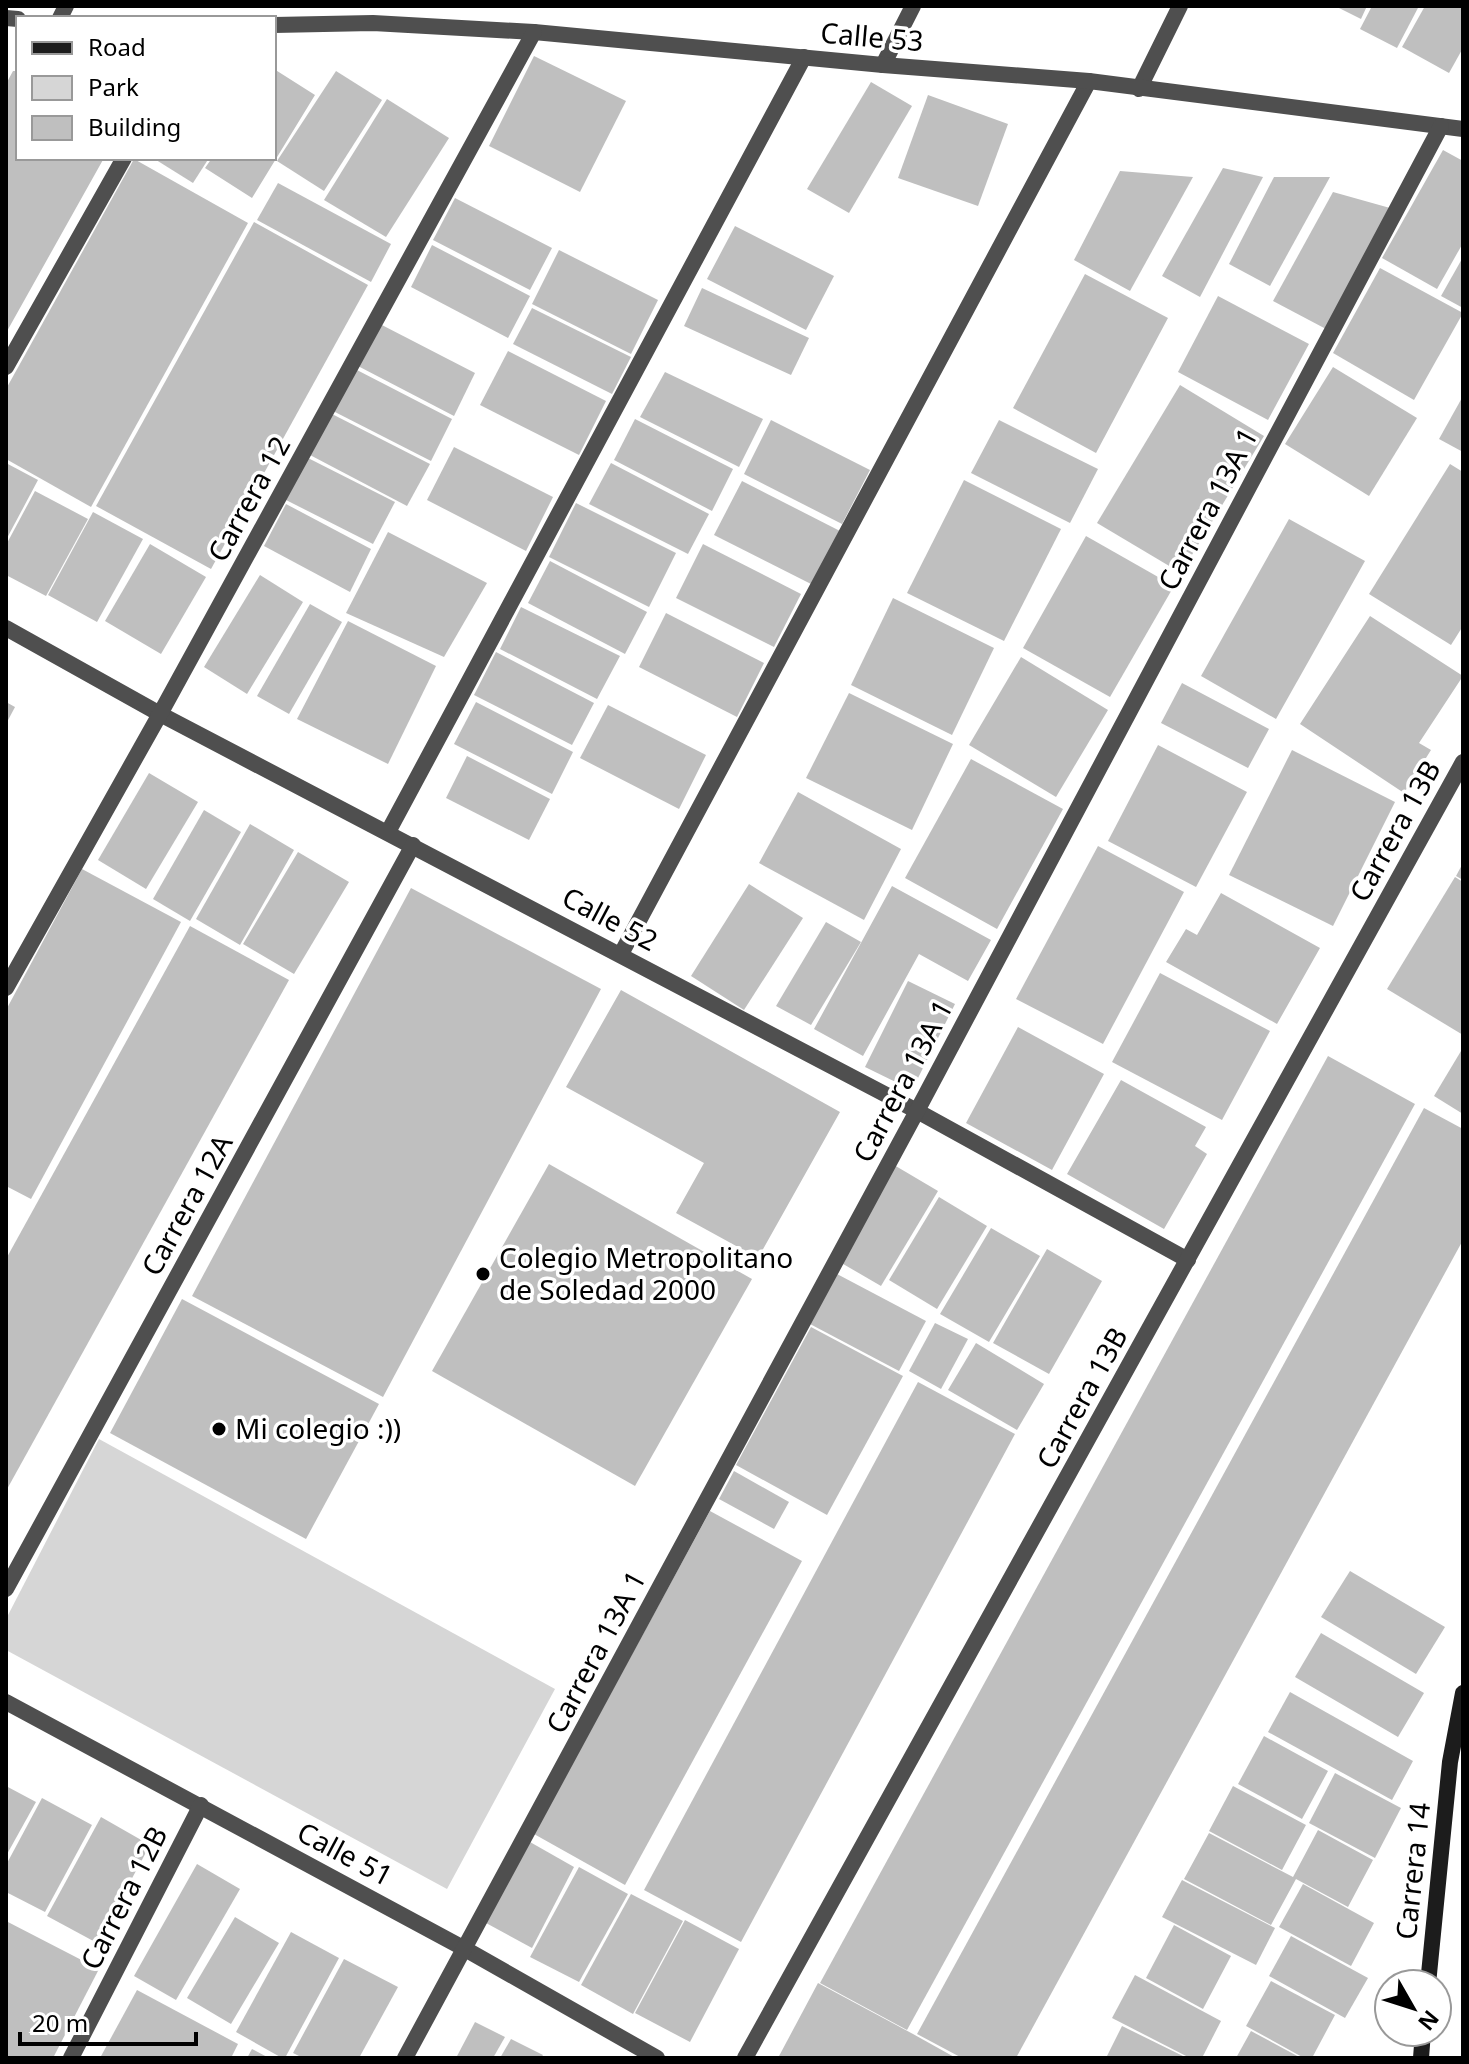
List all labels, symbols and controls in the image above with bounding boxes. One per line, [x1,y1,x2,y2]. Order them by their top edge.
street label: Calle 53 [819,13,925,59]
legend [16,16,276,160]
text: Road [88,30,146,63]
text: Park [88,70,139,103]
text: Building [88,110,181,143]
street label: Carrera 13A 1 [1148,421,1266,596]
street label: Carrera 12 [198,429,298,568]
street label: Carrera 13B [1340,753,1449,908]
street label: Calle 52 [556,877,665,959]
street label: Carrera 13A 1 [843,993,961,1168]
street label: Carrera 12A [132,1127,241,1282]
place label: Colegio Metropolitano de Soledad 2000 [499,1238,793,1308]
marker: Colegio Metropolitano de Soledad 2000 [474,1265,492,1283]
street label: Carrera 13B [1027,1320,1136,1475]
place label: Mi colegio :)) [235,1409,401,1447]
marker: Mi colegio :)) [210,1420,228,1438]
street label: Carrera 13A 1 [536,1564,654,1739]
street label: Carrera 14 [1386,1800,1438,1941]
street label: Calle 51 [291,1812,400,1894]
street label: Carrera 12B [71,1819,175,1976]
north arrow [1373,1968,1453,2048]
scale bar [20,1996,196,2046]
text: N [1412,2005,1447,2038]
text: 20 m [32,2006,88,2039]

